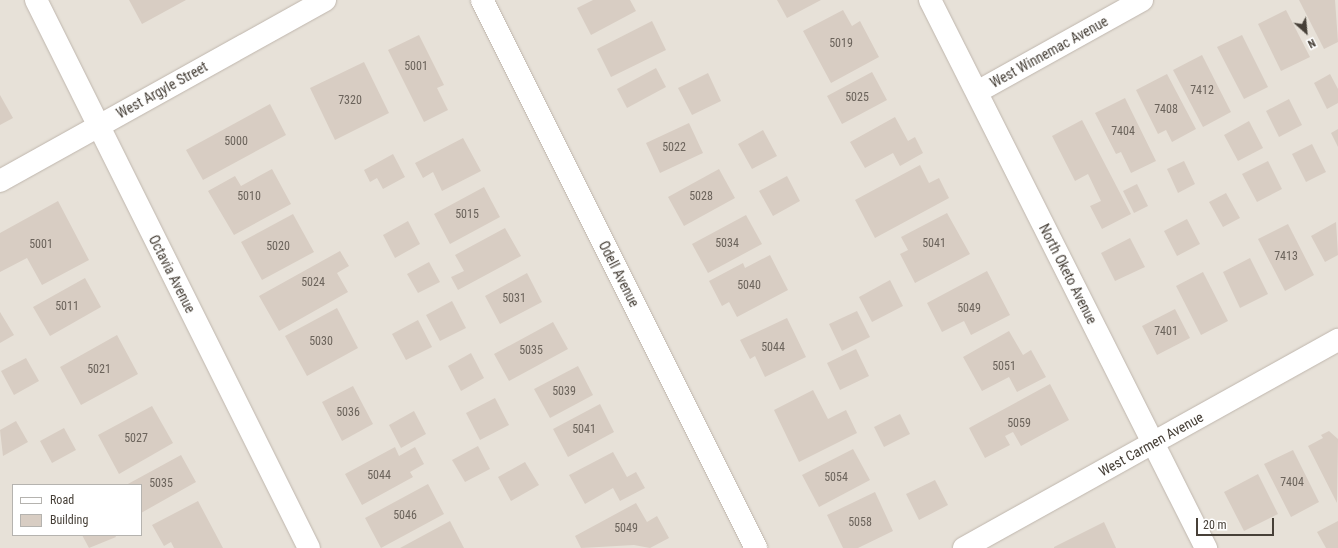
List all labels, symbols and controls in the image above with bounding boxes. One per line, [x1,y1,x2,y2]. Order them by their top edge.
north arrow [1286,12,1326,52]
street label: West Winnemac Avenue [987,13,1111,91]
text: N [1306,36,1318,50]
house number: 5019 [829,37,853,51]
street label: West Argyle Street [114,58,210,122]
house number: 5001 [404,60,428,74]
house number: 7412 [1190,84,1214,98]
house number: 5025 [845,91,869,105]
house number: 7320 [338,94,362,108]
house number: 7408 [1154,103,1178,117]
house number: 7404 [1111,125,1135,139]
house number: 5000 [224,135,248,149]
house number: 5022 [662,141,686,155]
house number: 5010 [237,190,261,204]
house number: 5028 [689,190,713,204]
house number: 5015 [455,208,479,222]
street label: North Oketo Avenue [1036,221,1100,327]
street label: Octavia Avenue [145,232,199,316]
house number: 5034 [715,237,739,251]
house number: 5041 [922,237,946,251]
house number: 5001 [29,238,53,252]
street label: Odell Avenue [595,238,643,310]
house number: 5020 [266,240,290,254]
house number: 7413 [1274,250,1298,264]
house number: 5024 [301,276,325,290]
house number: 5040 [737,279,761,293]
house number: 5031 [502,292,526,306]
house number: 5011 [55,300,79,314]
house number: 5049 [957,302,981,316]
house number: 7401 [1154,325,1178,339]
house number: 5030 [309,335,333,349]
house number: 5044 [761,341,785,355]
house number: 5035 [519,344,543,358]
house number: 5051 [992,360,1016,374]
house number: 5021 [87,363,111,377]
house number: 5039 [552,385,576,399]
house number: 5036 [336,406,360,420]
street label: West Carmen Avenue [1096,408,1206,480]
house number: 5059 [1007,417,1031,431]
house number: 5041 [572,423,596,437]
house number: 5027 [124,432,148,446]
house number: 5044 [367,469,391,483]
house number: 5054 [824,471,848,485]
house number: 7404 [1280,476,1304,490]
house number: 5035 [149,477,173,491]
legend [12,484,142,536]
text: Road [50,493,74,507]
house number: 5046 [393,509,417,523]
scale bar [1198,510,1276,536]
text: Building [50,513,88,527]
house number: 5058 [848,516,872,530]
text: 20 m [1203,518,1227,532]
house number: 5049 [614,522,638,536]

